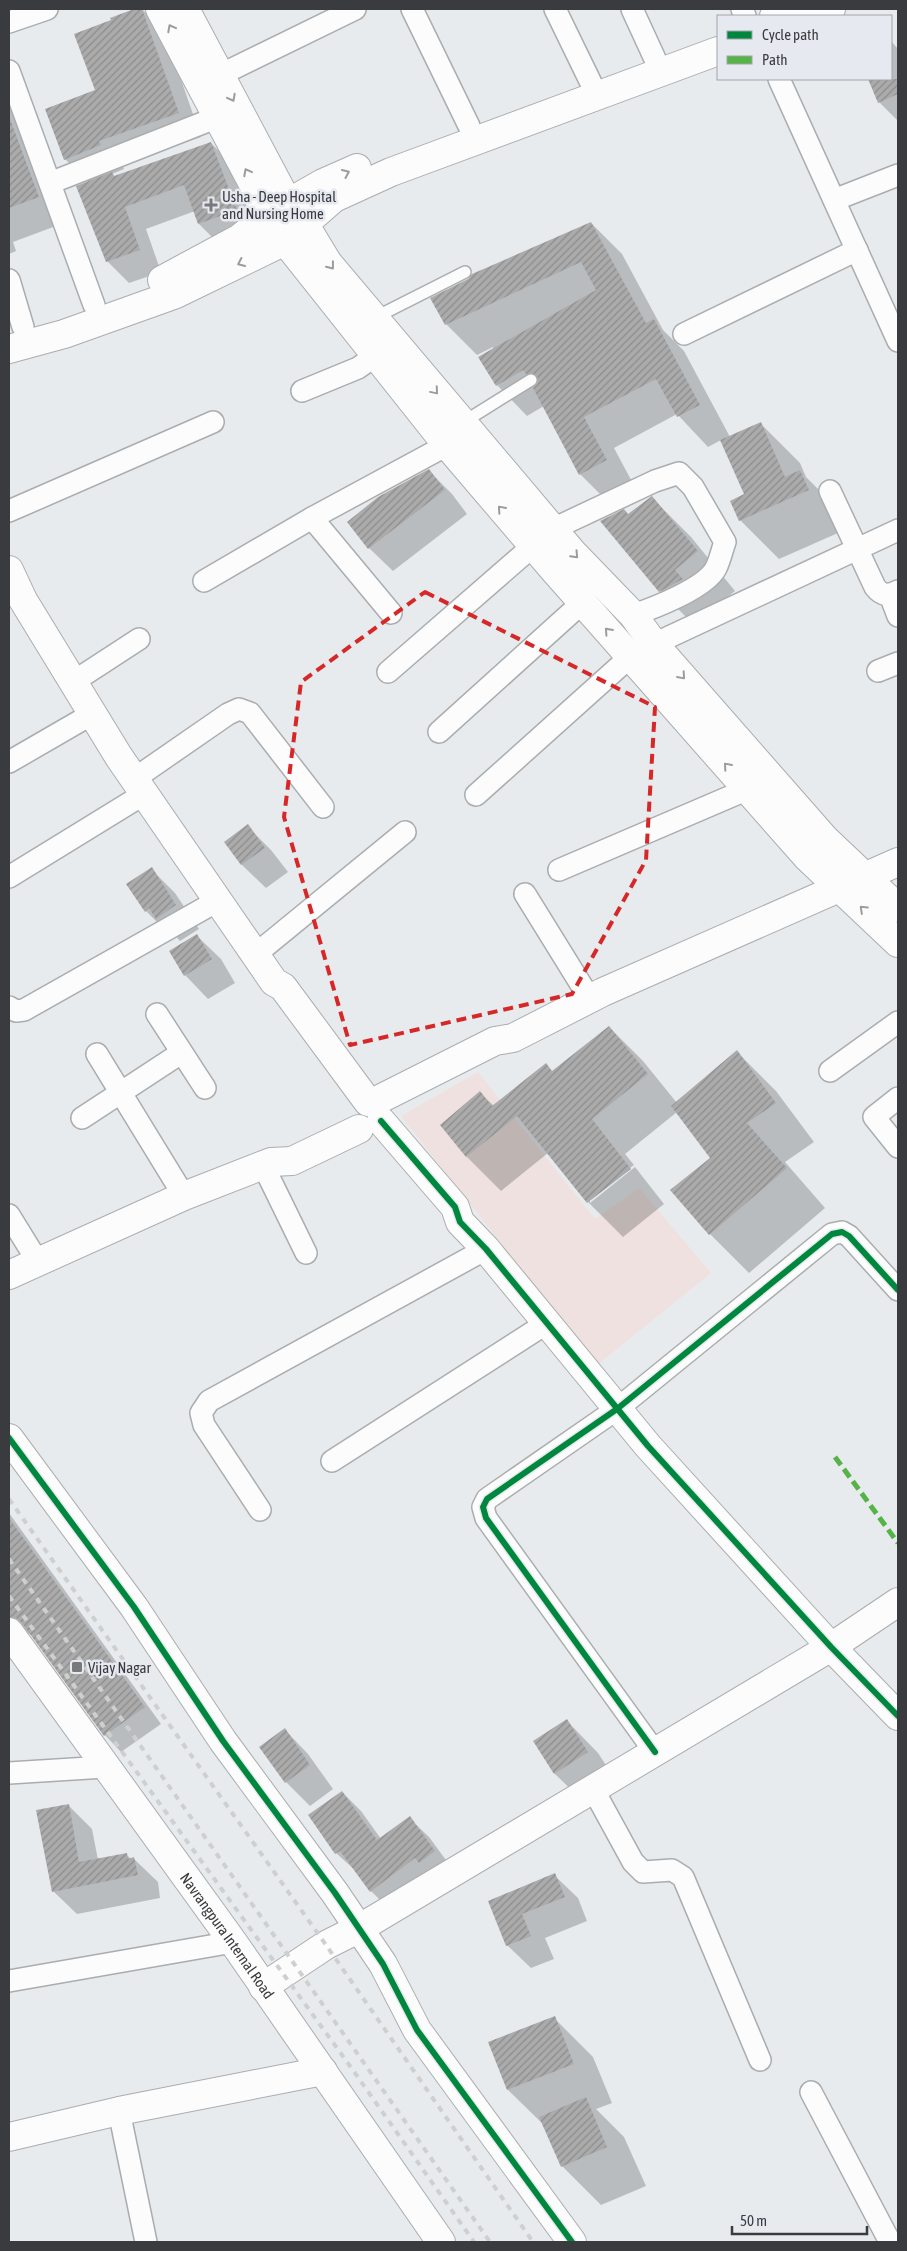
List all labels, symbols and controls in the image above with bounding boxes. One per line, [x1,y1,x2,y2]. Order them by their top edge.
legend [717,15,892,80]
one-way arrow [167,25,177,34]
text: Cycle path [762,26,819,43]
text: Path [762,51,788,68]
one-way arrow [226,93,236,102]
one-way arrow [243,168,253,177]
one-way arrow [341,168,350,179]
place label: Usha - Deep Hospital and Nursing Home [222,188,336,222]
marker: Usha - Deep Hospital and Nursing Home [204,198,218,212]
one-way arrow [237,256,246,267]
one-way arrow [326,260,334,269]
one-way arrow [430,385,438,394]
one-way arrow [498,505,507,514]
one-way arrow [569,549,578,558]
one-way arrow [605,628,614,637]
one-way arrow [677,670,686,679]
one-way arrow [725,763,733,772]
one-way arrow [860,906,869,915]
place label: Vijay Nagar [88,1659,151,1676]
marker: Vijay Nagar [70,1660,84,1674]
street label: Navrangpura Internal Road [177,1869,278,2002]
scale bar [732,2204,867,2236]
text: 50 m [740,2212,767,2229]

